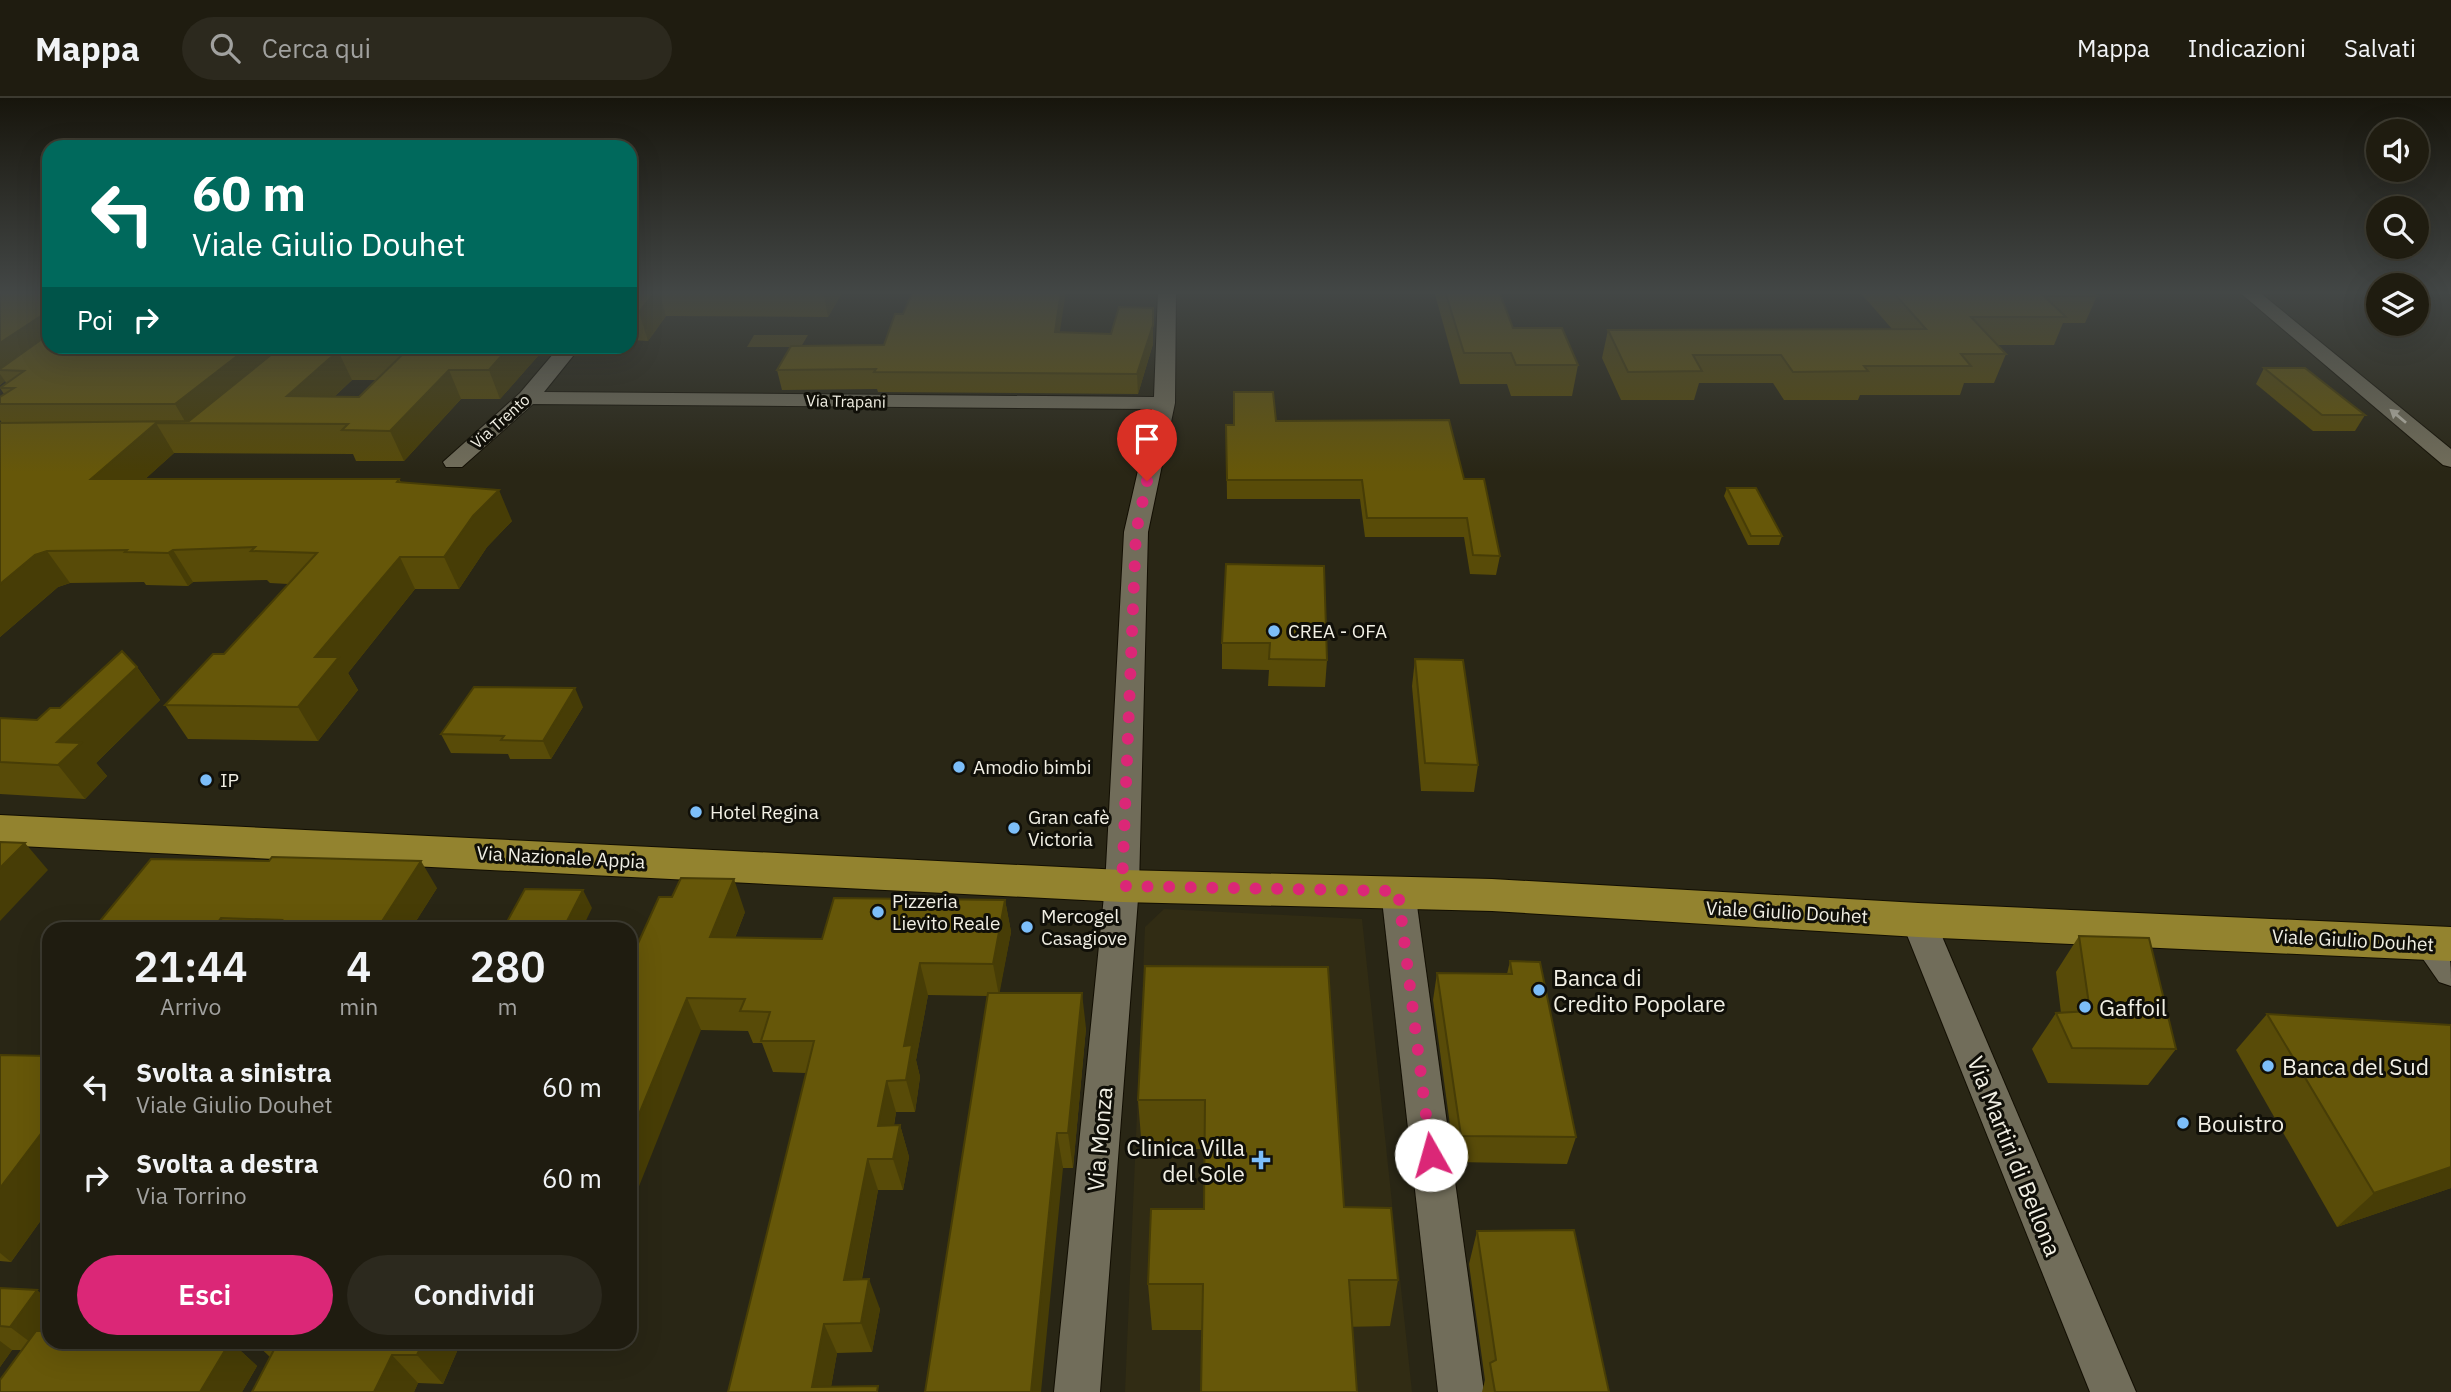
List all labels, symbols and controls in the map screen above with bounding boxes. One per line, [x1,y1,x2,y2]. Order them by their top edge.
search box [182,17,672,80]
text: Mappa [35,27,140,70]
icon: search [206,29,244,67]
text: Cerca qui [262,31,371,65]
text: Mappa [2077,32,2150,64]
text: Indicazioni [2188,32,2306,64]
text: Salvati [2344,32,2416,64]
map controls [2366,119,2429,336]
button: sound [2366,119,2429,182]
text: 60 m [192,161,306,224]
icon: left [77,168,168,259]
button: search [2366,196,2429,259]
text: Viale Giulio Douhet [192,223,466,265]
button: layers [2366,273,2429,336]
icon: right [127,301,165,339]
text: Poi [77,303,113,337]
street label: Via Trento [466,389,534,453]
street label: Via Trapani [806,390,886,412]
pin [1117,409,1177,481]
one-way arrow [2390,409,2407,424]
icon: arrive [1128,420,1166,458]
place label: CREA - OFA [1288,619,1387,643]
marker: CREA - OFA [1266,623,1282,639]
place label: Amodio bimbi [973,755,1091,779]
marker: Amodio bimbi [951,759,967,775]
place label: IP [220,768,239,792]
marker: IP [198,772,214,788]
place label: Hotel Regina [710,800,819,824]
marker: Hotel Regina [688,804,704,820]
place label: Gran cafè Victoria [1028,805,1110,851]
marker: Gran cafè Victoria [1006,820,1022,836]
street label: Via Nazionale Appia [476,841,646,873]
place label: Pizzeria Lievito Reale [892,889,1000,935]
street label: Viale Giulio Douhet [1705,896,1869,928]
marker: Pizzeria Lievito Reale [870,904,886,920]
place label: Mercogel Casagiove [1041,904,1127,950]
marker: Mercogel Casagiove [1019,919,1035,935]
street label: Viale Giulio Douhet [2271,924,2435,956]
text: 21:44 [134,939,248,994]
text: 4 [346,939,371,994]
text: 280 [470,939,545,994]
place label: Banca di Credito Popolare [1553,962,1726,1018]
marker: Banca di Credito Popolare [1531,982,1547,998]
text: Arrivo [160,991,221,1021]
text: min [339,991,378,1021]
text: m [498,991,518,1021]
place label: Gaffoil [2099,992,2167,1022]
marker: Gaffoil [2077,999,2093,1015]
place label: Banca del Sud [2282,1051,2429,1081]
street label: Via Martiri di Bellona [1961,1052,2069,1260]
text: Svolta a sinistra [136,1055,332,1089]
marker: Banca del Sud [2260,1058,2276,1074]
icon: left [77,1068,115,1106]
text: 60 m [542,1070,602,1104]
street label: Via Monza [1079,1085,1119,1193]
text: Viale Giulio Douhet [136,1089,333,1119]
place label: Bouistro [2197,1108,2284,1138]
marker: Bouistro [2175,1115,2191,1131]
position arrow [1394,1118,1468,1192]
place label: Clinica Villa del Sole [1126,1132,1245,1188]
text: Svolta a destra [136,1146,318,1180]
marker: Clinica Villa del Sole [1251,1150,1271,1170]
icon: right [77,1159,115,1197]
text: 60 m [542,1161,602,1195]
text: Via Torrino [136,1180,247,1210]
button: Esci [77,1255,333,1335]
button: Condividi [347,1255,602,1335]

